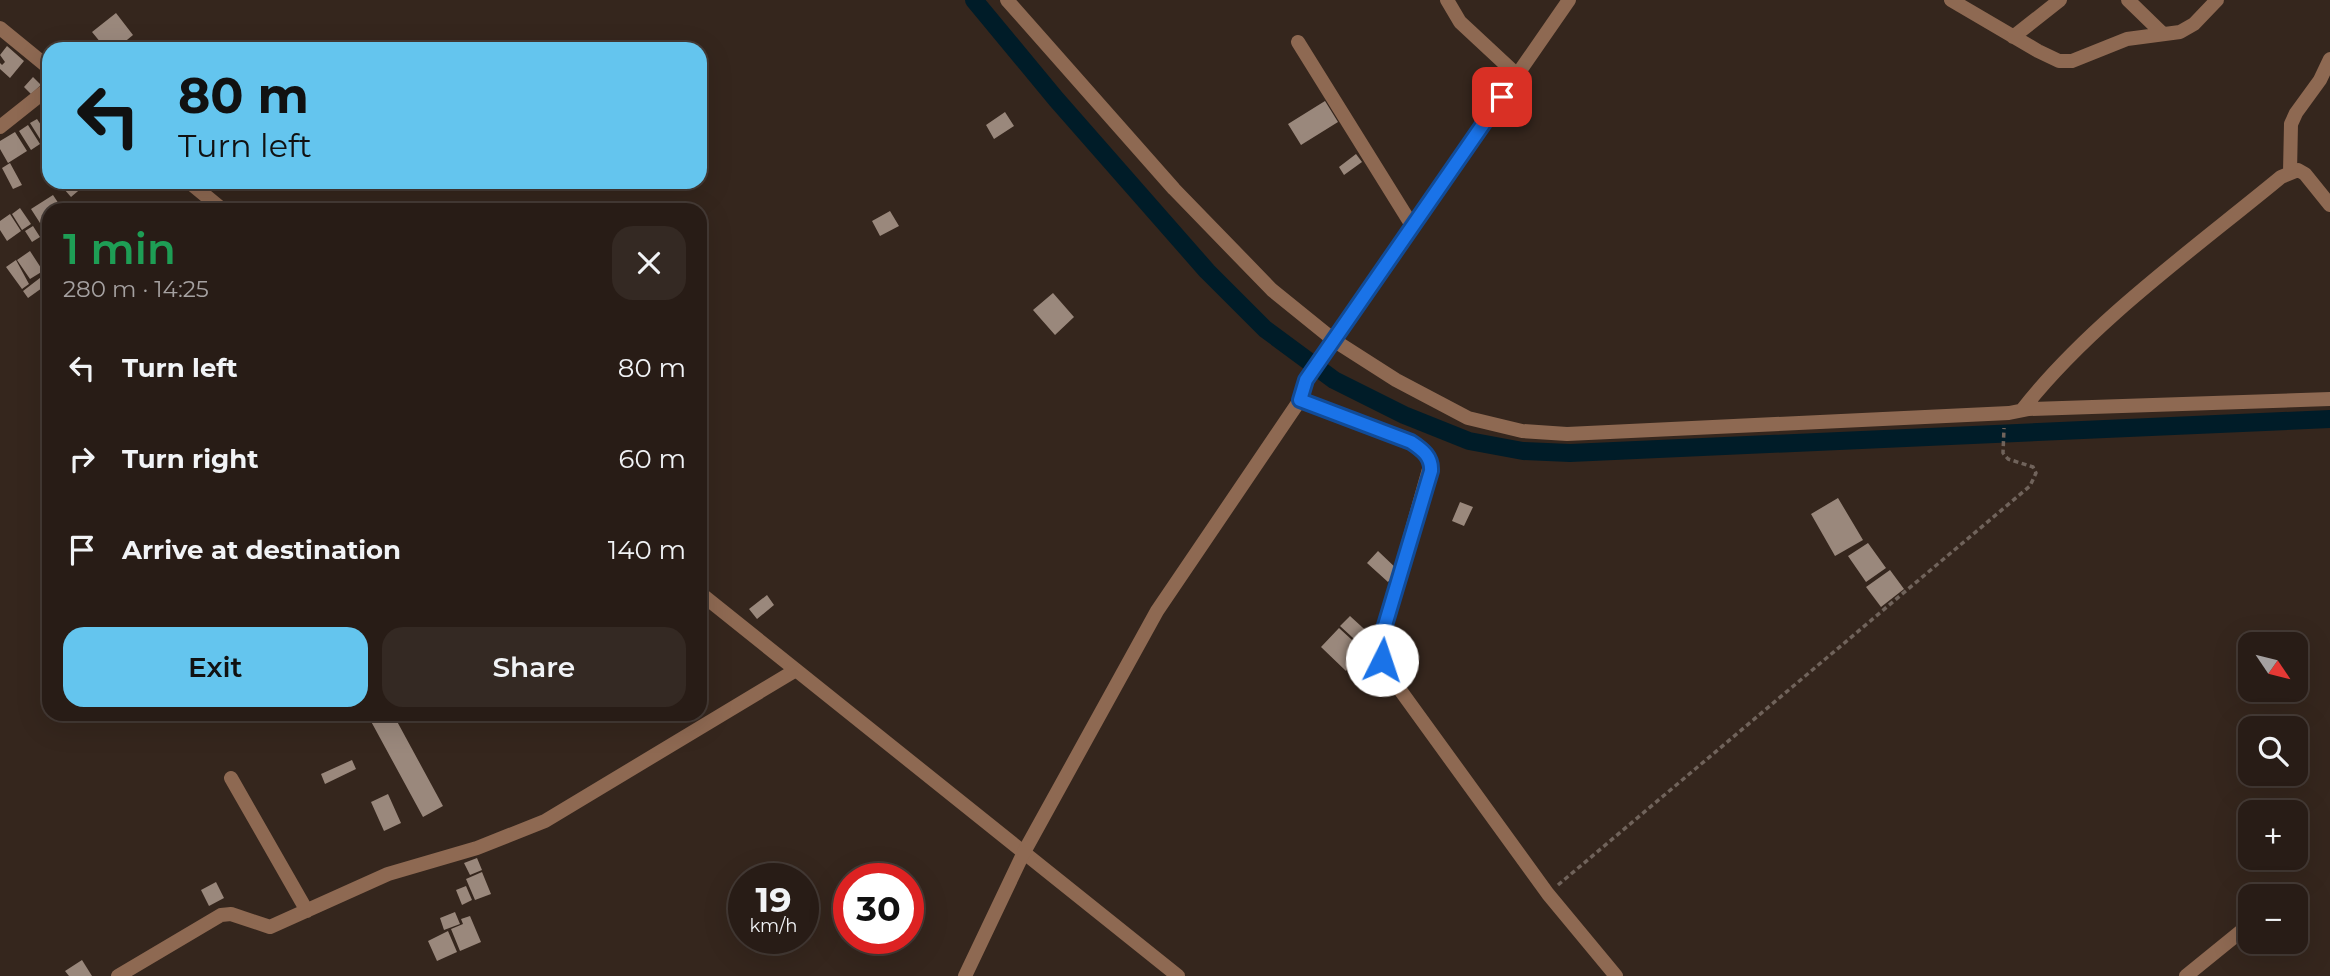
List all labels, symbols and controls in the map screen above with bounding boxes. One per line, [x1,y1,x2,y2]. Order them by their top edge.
text: 80 m [178,66,309,125]
pin [1472,67,1532,127]
icon: left [63,70,154,161]
icon: arrive [1483,78,1521,116]
text: Turn left [178,126,312,165]
text: 1 min [63,223,176,275]
button: close [612,226,686,300]
text: 280 m · 14:25 [63,275,209,303]
icon: left [63,349,101,387]
text: Turn left [122,352,238,384]
text: 80 m [618,352,686,384]
icon: right [63,440,101,478]
text: Turn right [122,443,258,475]
text: 60 m [619,443,686,475]
icon: arrive [63,531,101,569]
text: Arrive at destination [122,534,401,566]
text: 140 m [608,534,686,566]
position arrow [1345,623,1419,697]
button: Exit [63,627,368,707]
button: Share [382,627,686,707]
north arrow [2238,632,2308,702]
map controls [2238,632,2308,954]
button: search [2238,716,2308,786]
button: + [2238,800,2308,870]
speed limit sign: 30 [833,863,924,954]
text: 19 [755,878,792,921]
button: − [2238,884,2308,954]
text: km/h [749,915,798,937]

